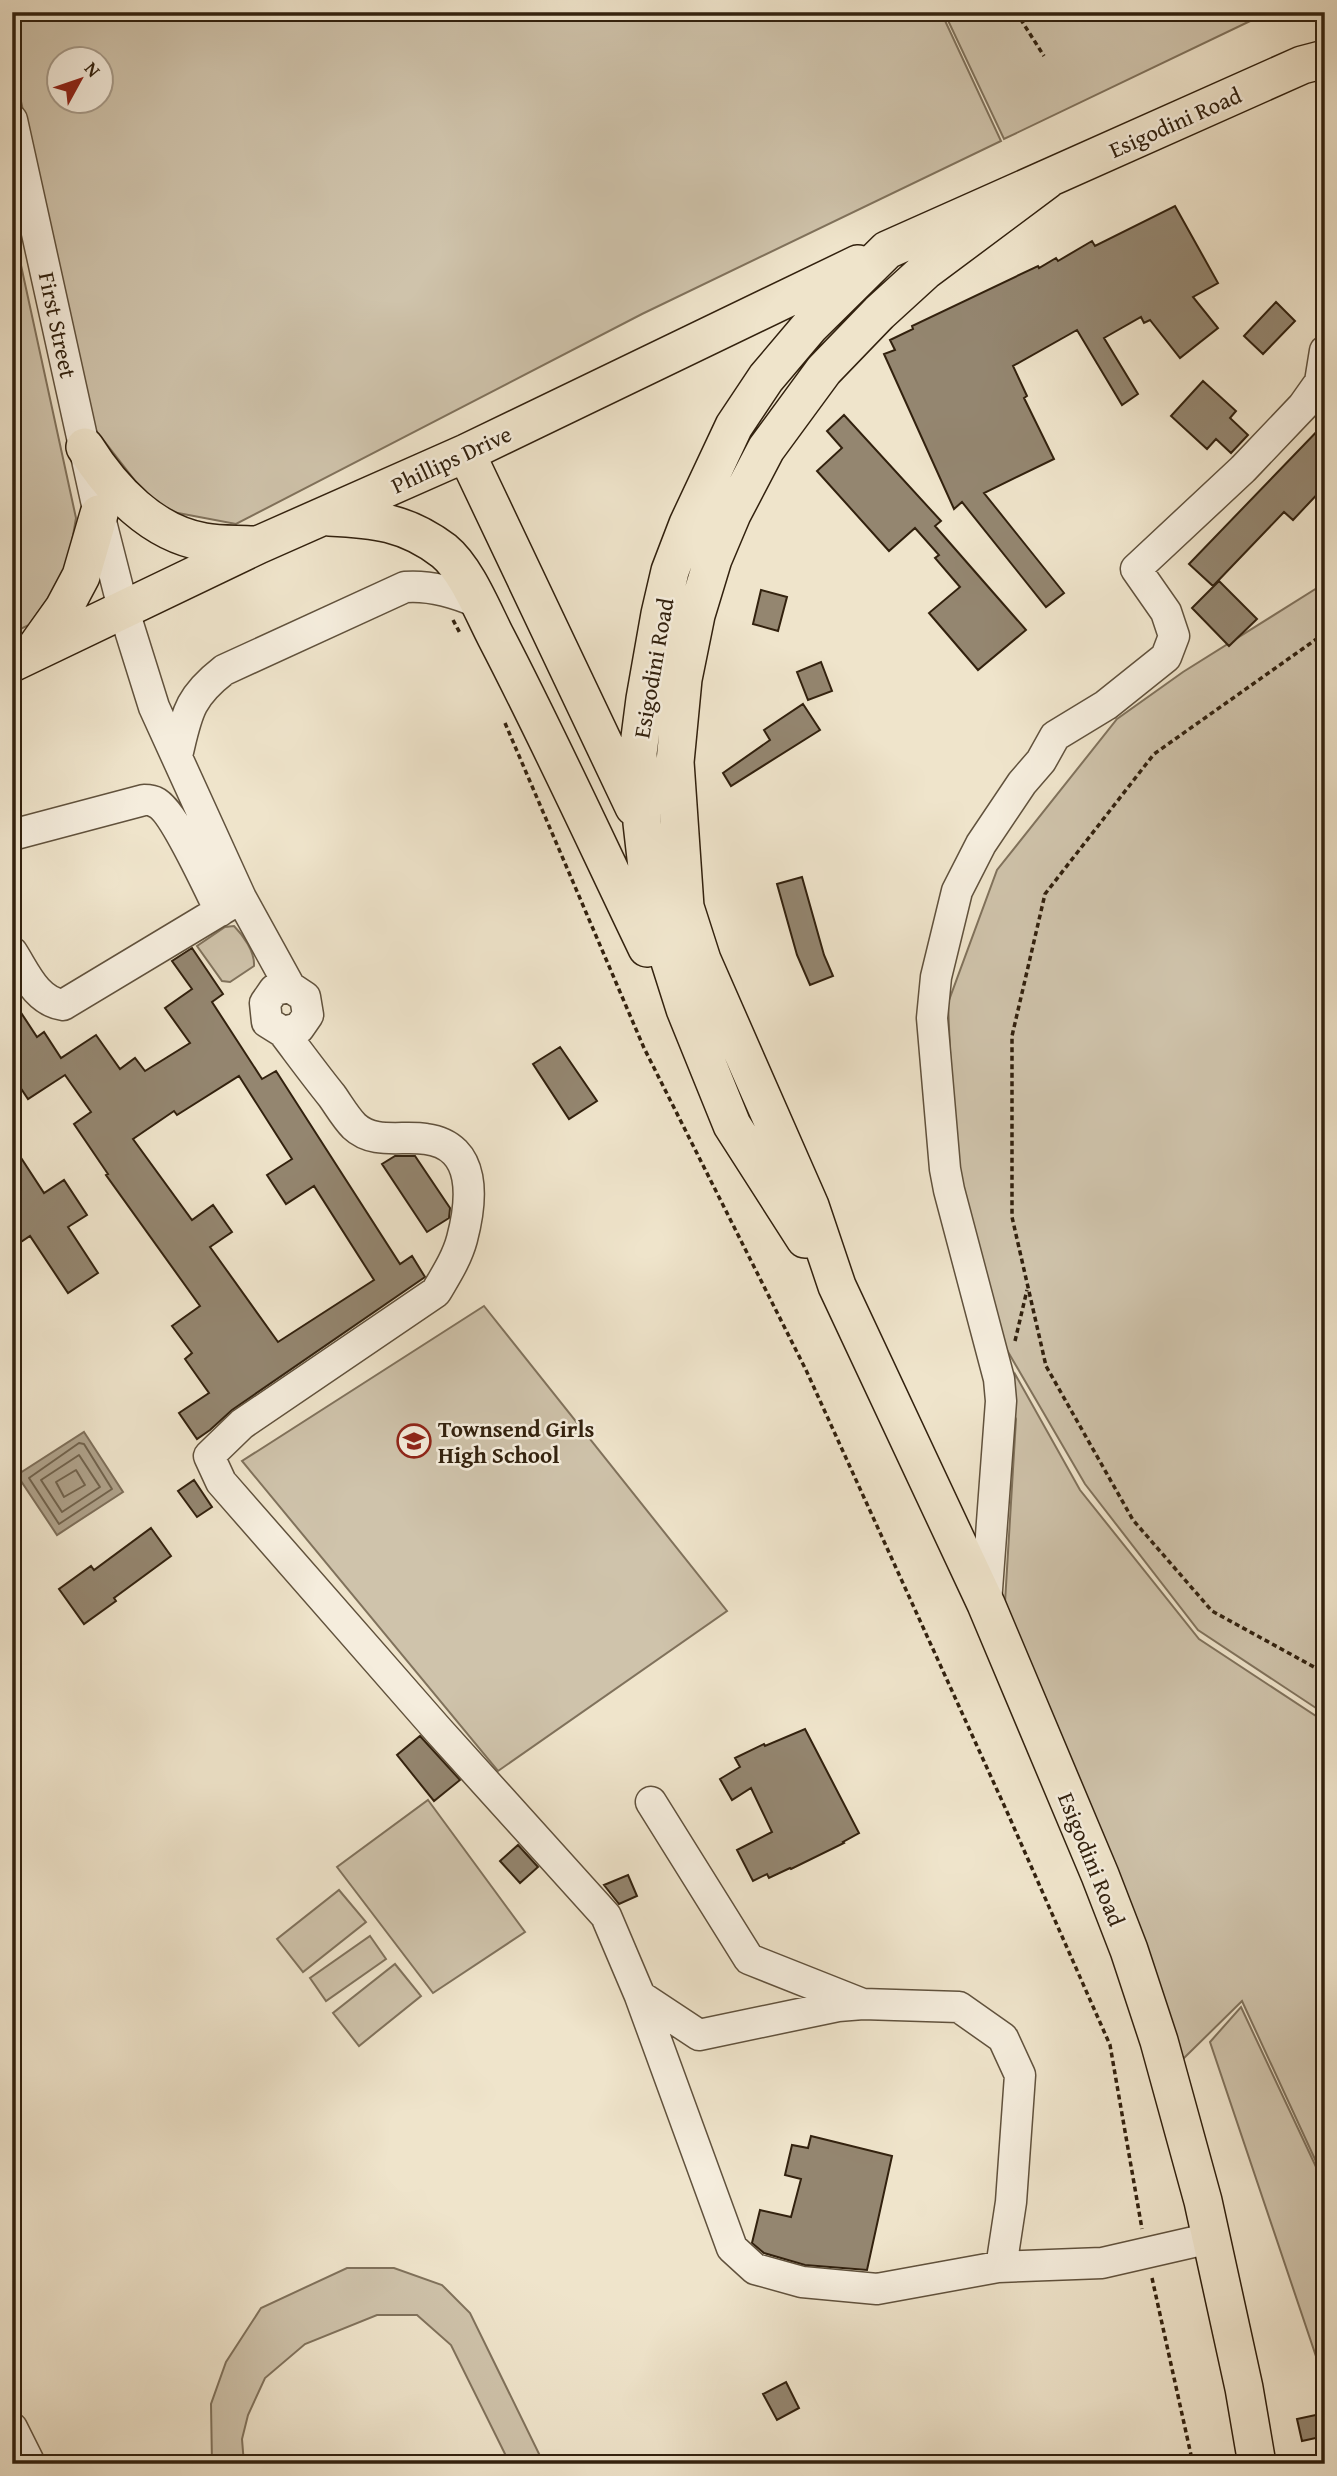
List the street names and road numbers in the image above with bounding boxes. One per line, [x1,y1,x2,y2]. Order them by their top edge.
street label: Esigodini Road [1104,78,1247,166]
street label: First Street [31,269,85,381]
street label: Phillips Drive [385,417,517,501]
street label: Esigodini Road [624,595,682,741]
street label: Esigodini Road [1050,1787,1134,1932]

